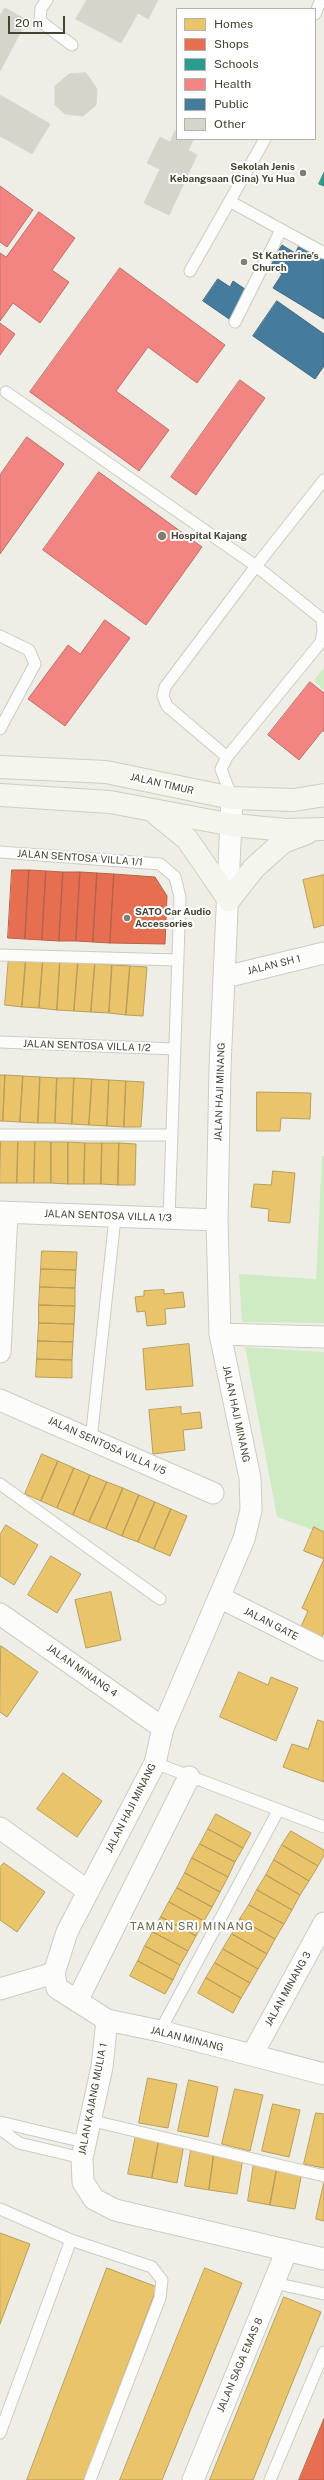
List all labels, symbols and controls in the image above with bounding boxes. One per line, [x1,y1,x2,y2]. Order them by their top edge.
scale bar [10,8,67,34]
legend [176,8,316,140]
text: 20 m [15,16,43,30]
text: Homes [214,17,253,31]
text: Shops [214,37,249,51]
text: Schools [214,57,259,71]
text: Health [214,77,251,91]
text: Public [214,97,249,111]
text: Other [214,117,246,131]
place label: Sekolah Jenis Kebangsaan (Cina) Yu Hua [170,161,295,184]
marker: Sekolah Jenis Kebangsaan (Cina) Yu Hua [298,168,308,178]
place label: St Katherine's Church [252,250,319,274]
marker: St Katherine's Church [239,257,249,267]
marker: Hospital Kajang [156,530,168,542]
place label: Hospital Kajang [171,530,247,542]
street label: JALAN TIMUR [129,771,195,797]
street label: JALAN SENTOSA VILLA 1/1 [17,848,143,868]
place label: SATO Car Audio Accessories [135,906,211,930]
marker: SATO Car Audio Accessories [122,913,132,923]
street label: JALAN SH 1 [246,953,302,977]
street label: JALAN SENTOSA VILLA 1/2 [23,1038,151,1054]
street label: JALAN HAJI MINANG [212,1042,228,1142]
street label: JALAN SENTOSA VILLA 1/3 [44,1208,172,1224]
street label: JALAN HAJI MINANG [220,1364,252,1464]
street label: JALAN SENTOSA VILLA 1/5 [46,1414,168,1478]
street label: JALAN GATE [242,1605,300,1643]
street label: JALAN MINANG 4 [44,1642,120,1700]
street label: JALAN HAJI MINANG [103,1761,159,1855]
district label: TAMAN SRI MINANG [130,1920,254,1934]
street label: JALAN MINANG 3 [262,1950,314,2028]
street label: JALAN MINANG [149,2024,225,2054]
street label: JALAN KAJANG MULIA 1 [76,2042,110,2156]
street label: JALAN SAGA EMAS 8 [215,2316,265,2414]

